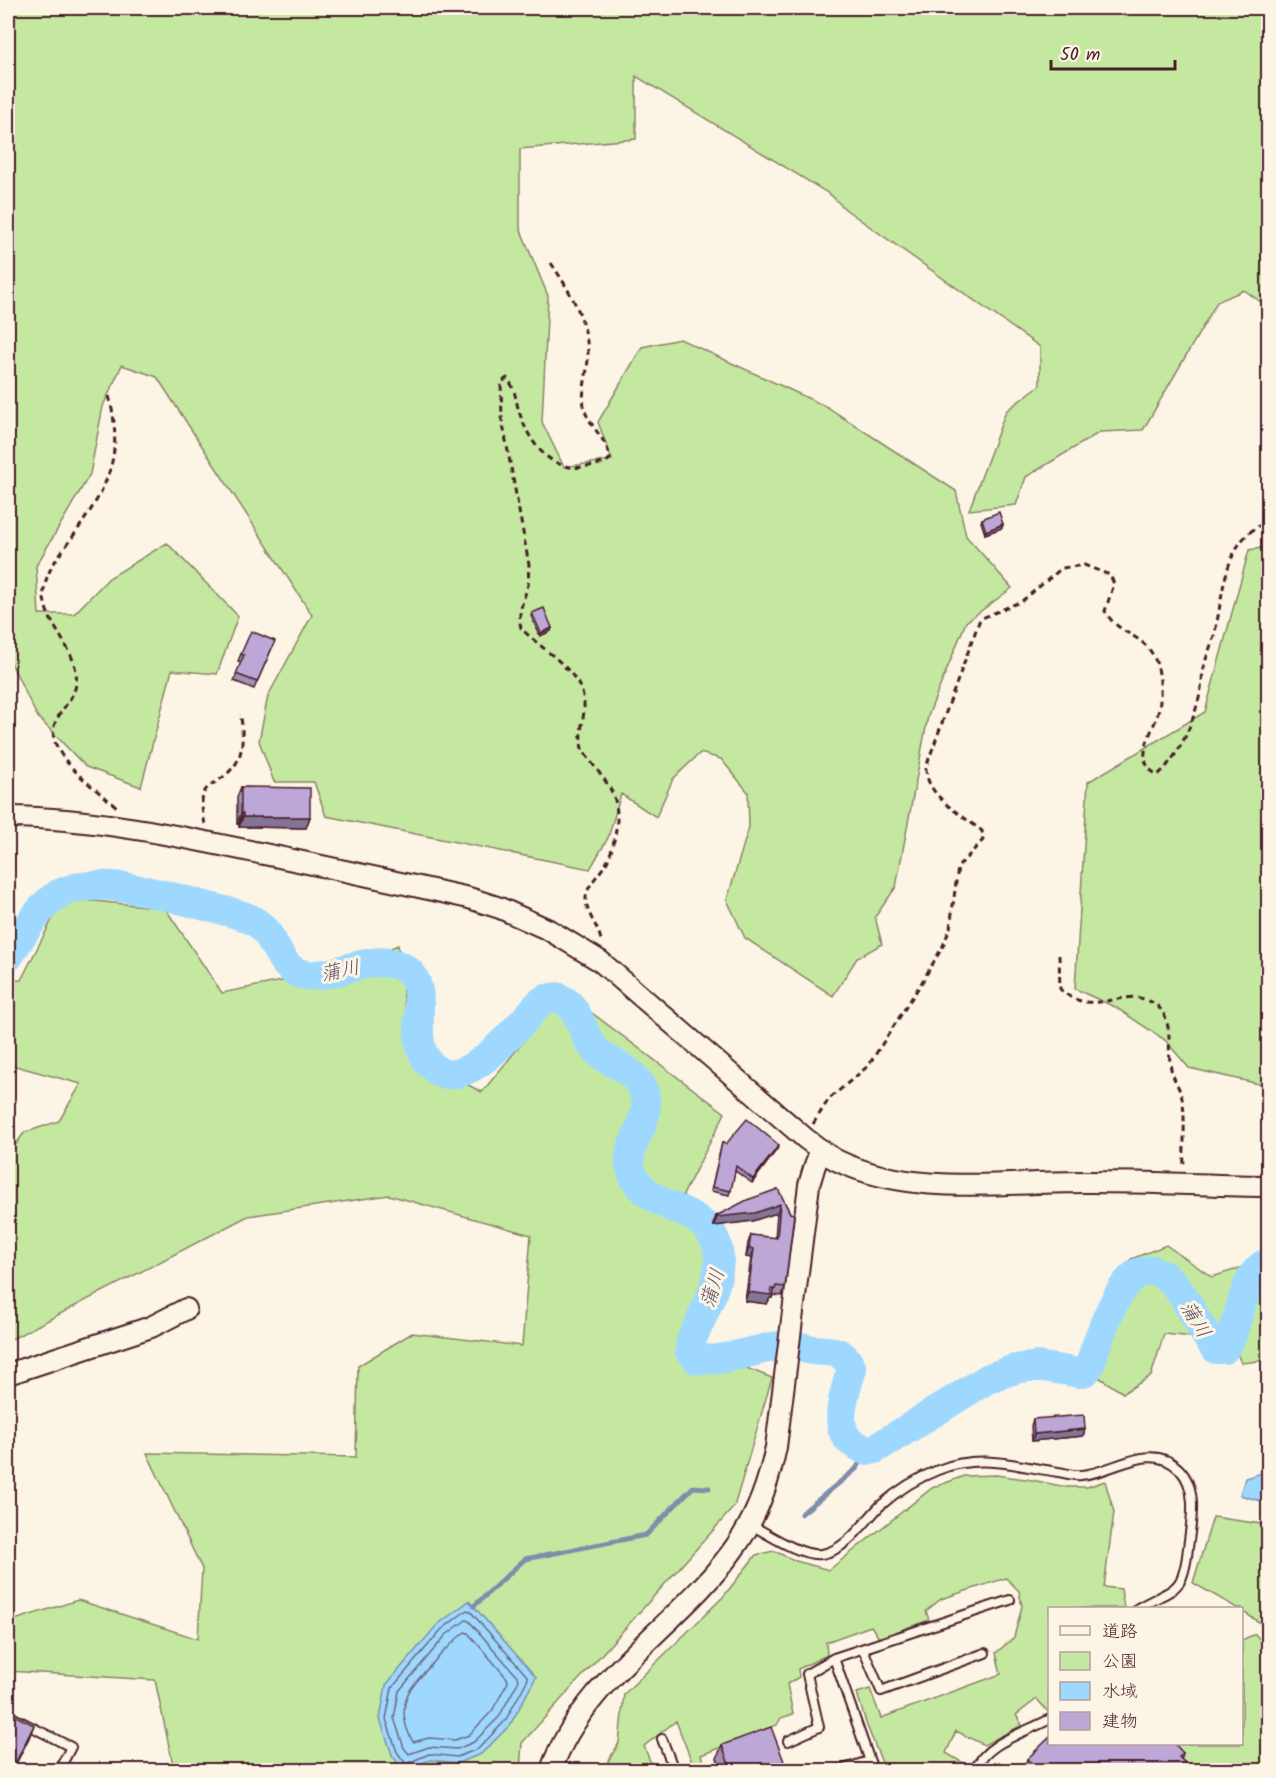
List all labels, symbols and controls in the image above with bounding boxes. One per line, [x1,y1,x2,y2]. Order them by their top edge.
scale bar [1051,33,1176,71]
text: 50 m [1060,41,1100,70]
water label: 蒲川 [318,952,363,991]
water label: 蒲川 [693,1265,735,1312]
water label: 蒲川 [1170,1295,1218,1345]
legend [1048,1607,1243,1745]
text: 道路 [1102,1618,1138,1647]
text: 公園 [1102,1648,1138,1677]
text: 水域 [1102,1678,1138,1707]
text: 建物 [1102,1708,1138,1737]

